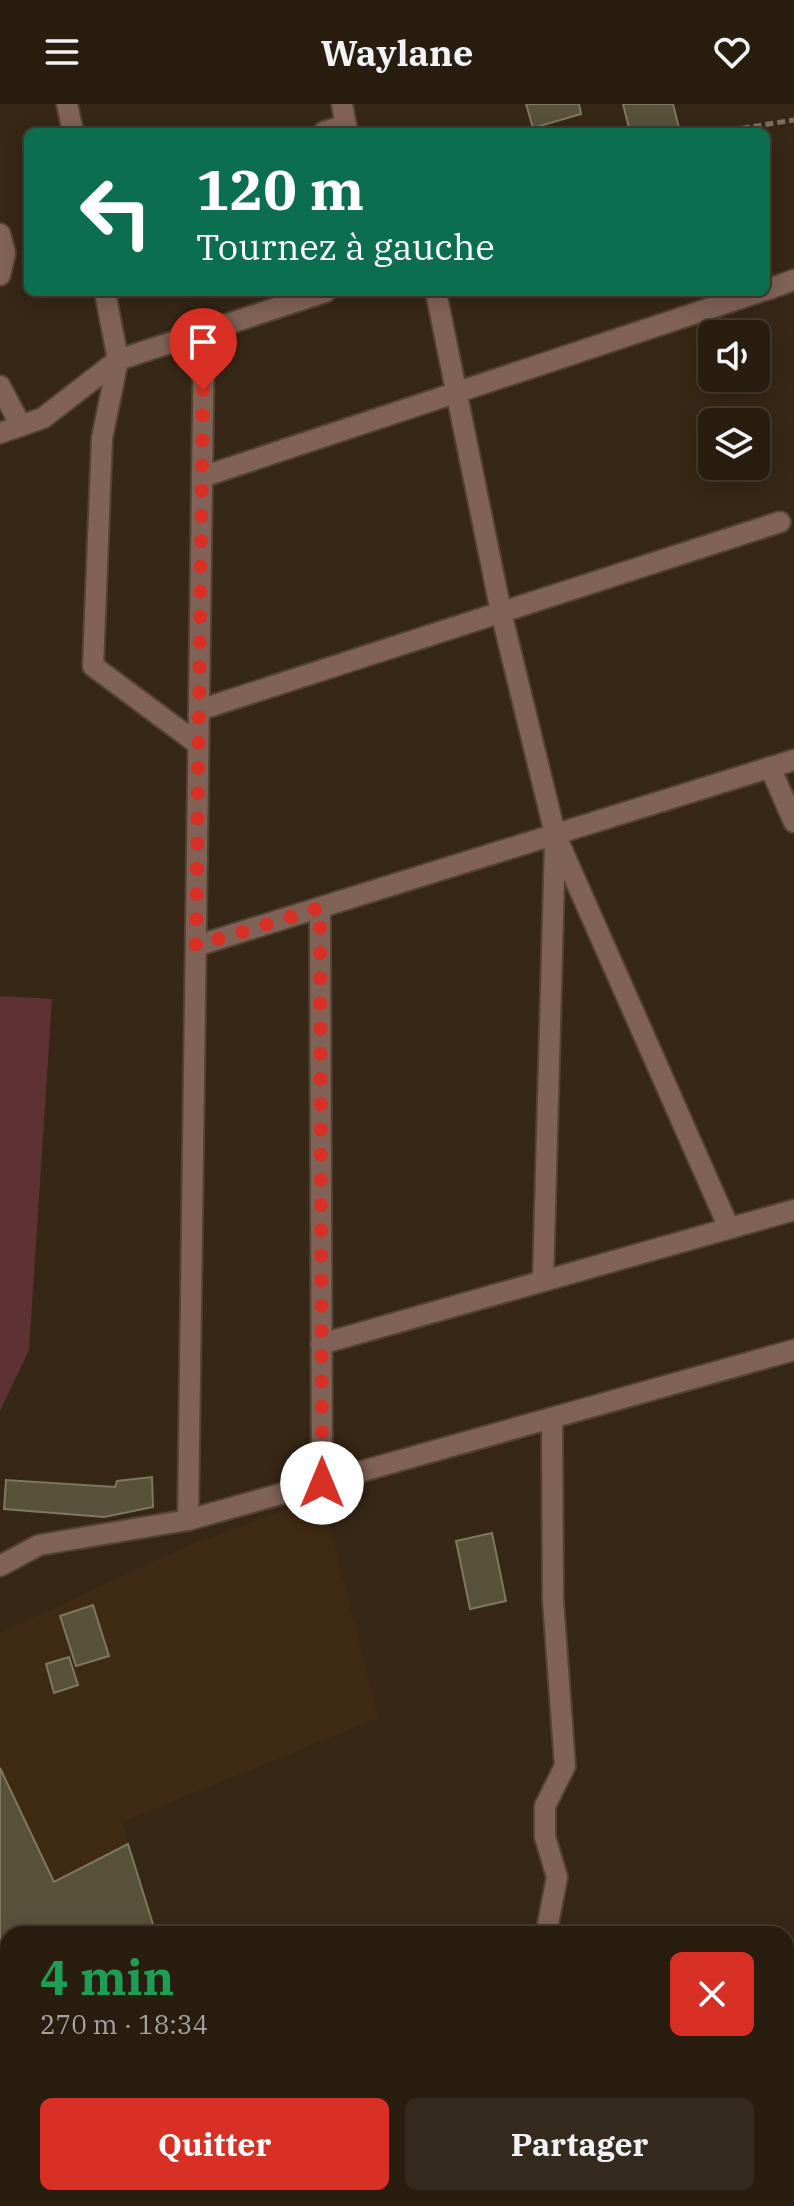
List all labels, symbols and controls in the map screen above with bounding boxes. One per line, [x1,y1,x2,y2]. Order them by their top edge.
text: Waylane [321,29,473,76]
icon: menu [40,30,84,74]
icon: heart [710,30,754,74]
text: 120 m [196,153,364,225]
icon: left [64,160,168,264]
text: Tournez à gauche [196,223,495,270]
pin [169,308,237,390]
icon: arrive [181,320,225,364]
map controls [698,320,770,480]
button: sound [698,320,770,392]
button: layers [698,408,770,480]
position arrow [280,1441,364,1525]
text: 4 min [40,1946,174,2008]
button: close [670,1952,754,2036]
text: 270 m · 18:34 [40,2007,208,2041]
button: Quitter [40,2098,389,2190]
button: Partager [405,2098,754,2190]

